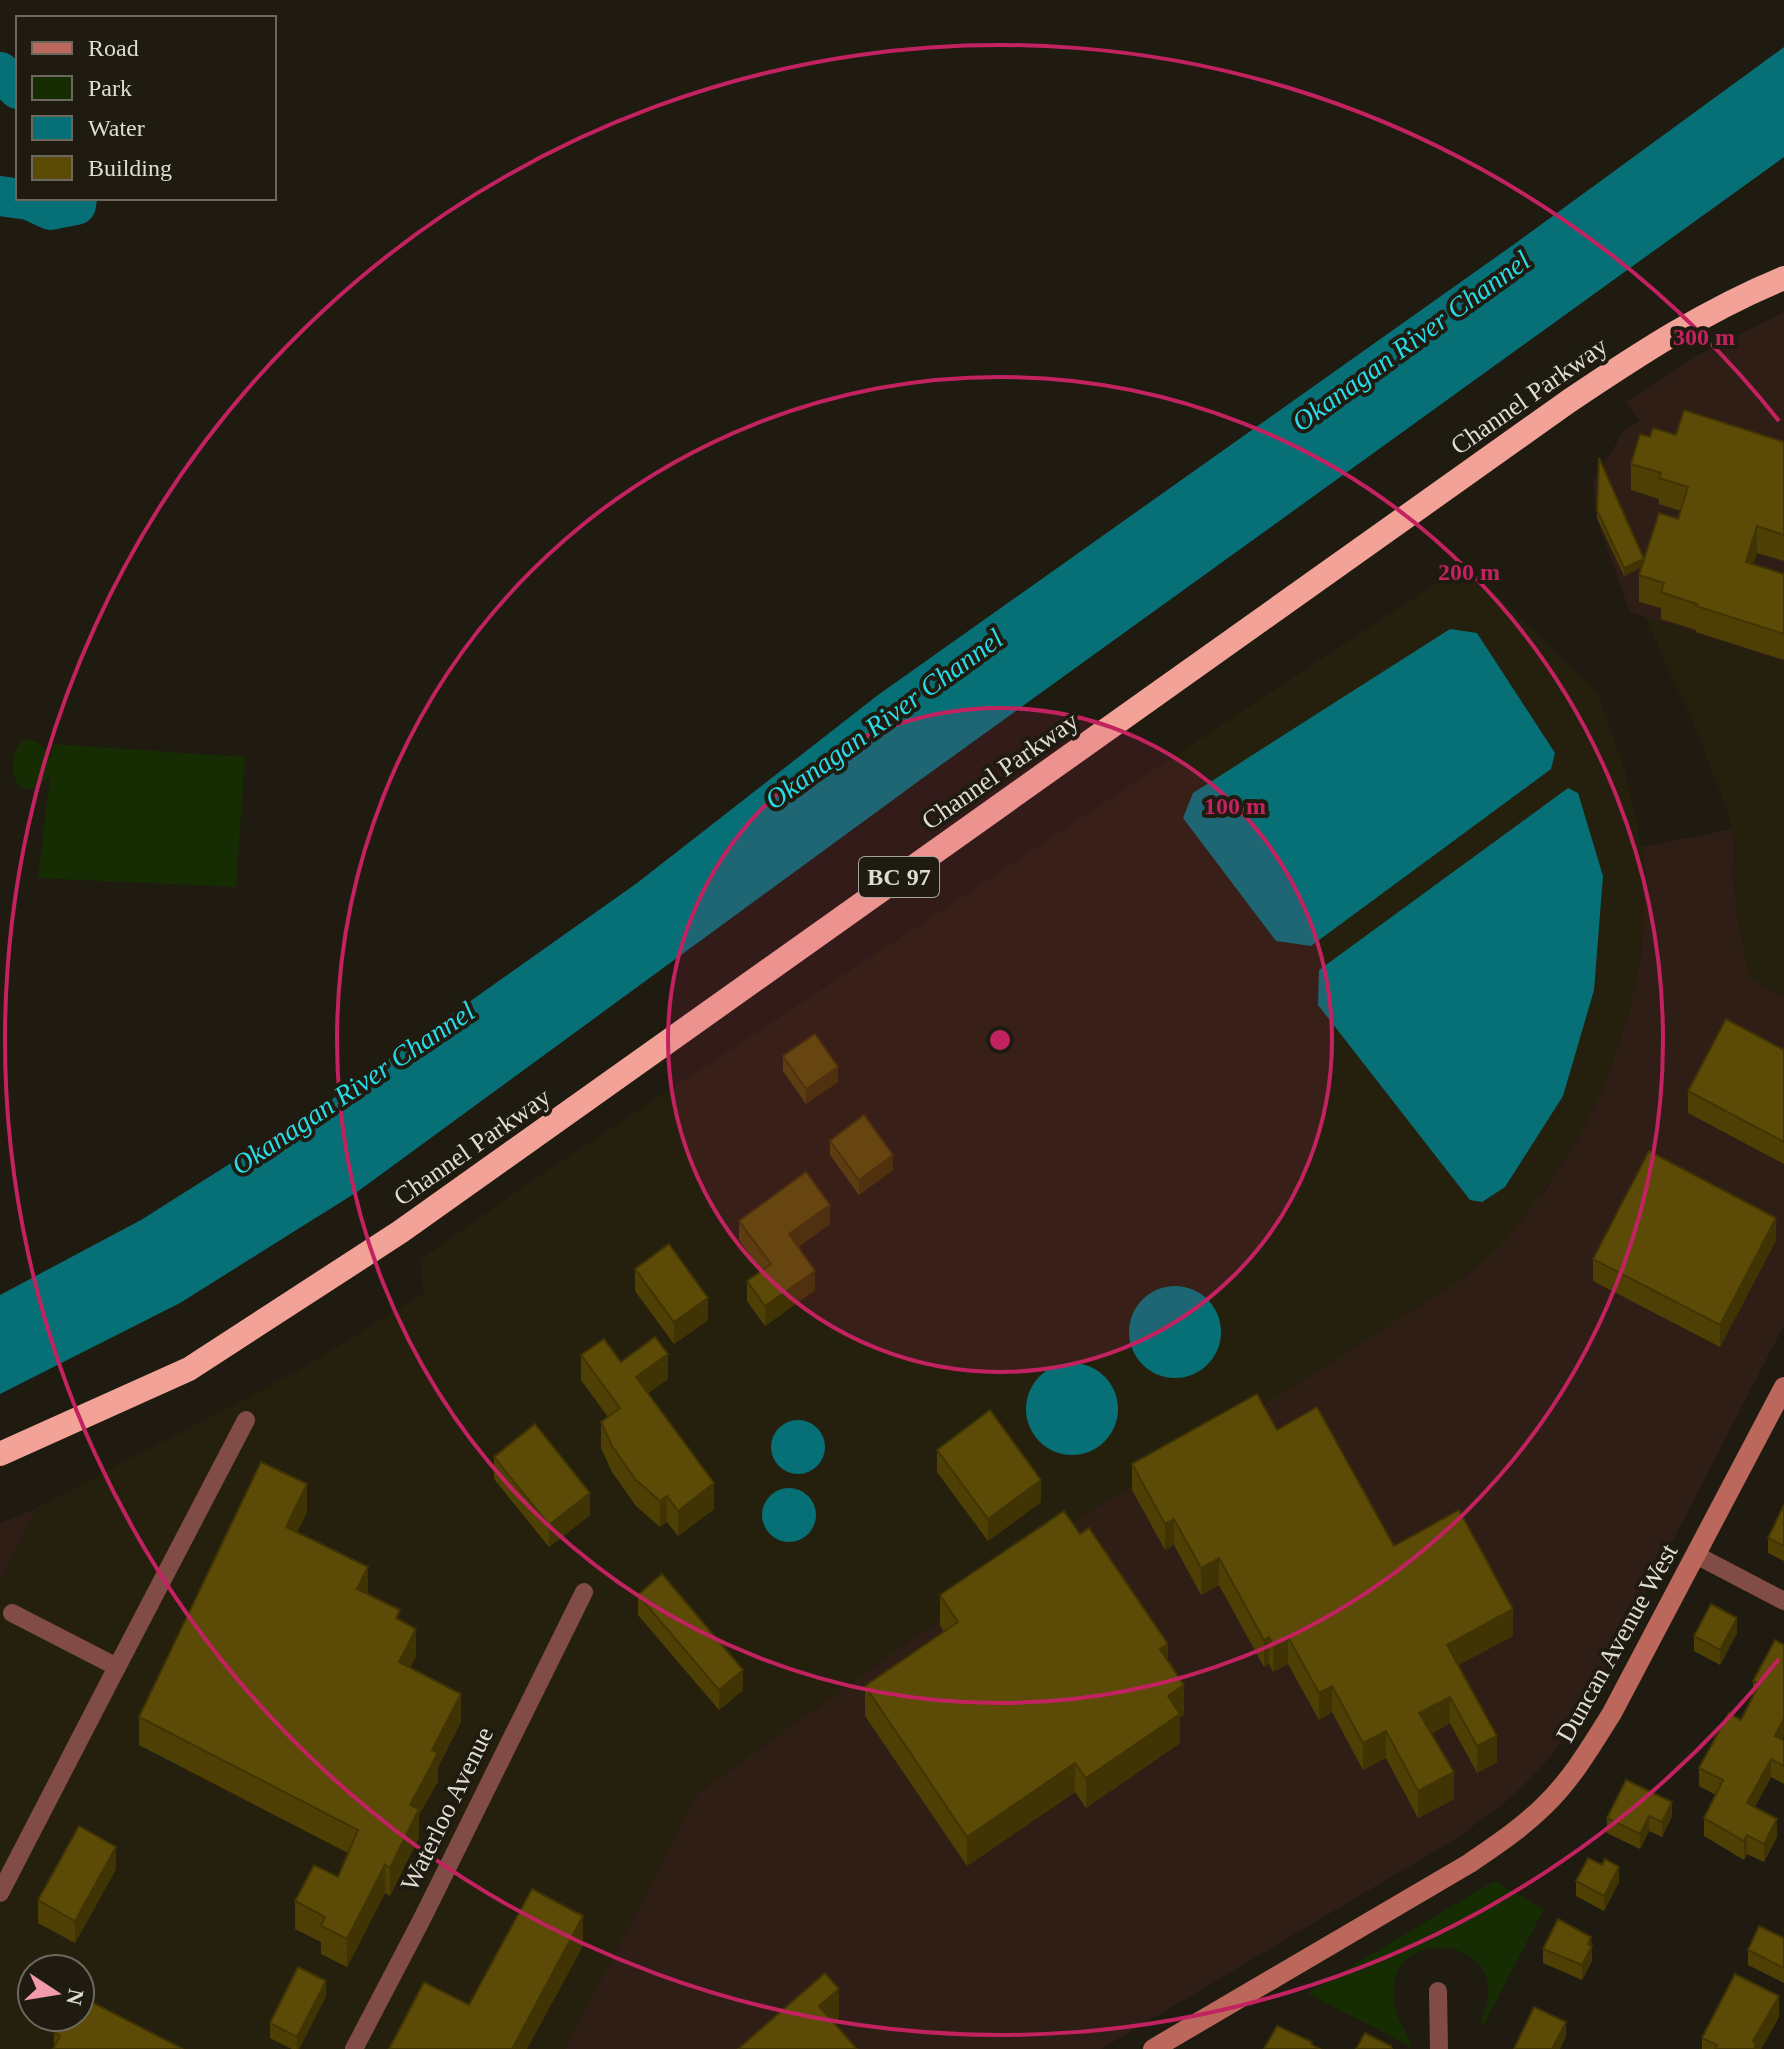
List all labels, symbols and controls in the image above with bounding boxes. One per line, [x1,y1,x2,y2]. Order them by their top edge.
legend [16,16,276,200]
text: Road [88,35,139,61]
text: Park [88,75,132,101]
text: Water [88,115,145,141]
text: Building [88,155,172,181]
water label: Okanagan River Channel [1286,244,1536,438]
text: 300 m [1673,324,1735,350]
street label: Channel Parkway [1445,331,1613,461]
text: 200 m [1438,559,1500,585]
water label: Okanagan River Channel [759,622,1009,816]
street label: Channel Parkway [916,706,1084,836]
text: 100 m [1204,793,1266,819]
road number: BC 97 [859,857,939,897]
water label: Okanagan River Channel [226,995,480,1181]
centre of rings [986,1026,1014,1054]
street label: Channel Parkway [388,1082,556,1212]
street label: Duncan Avenue West [1550,1538,1684,1747]
street label: Waterloo Avenue [395,1722,499,1896]
north arrow [16,1953,96,2033]
text: N [61,1987,89,2008]

